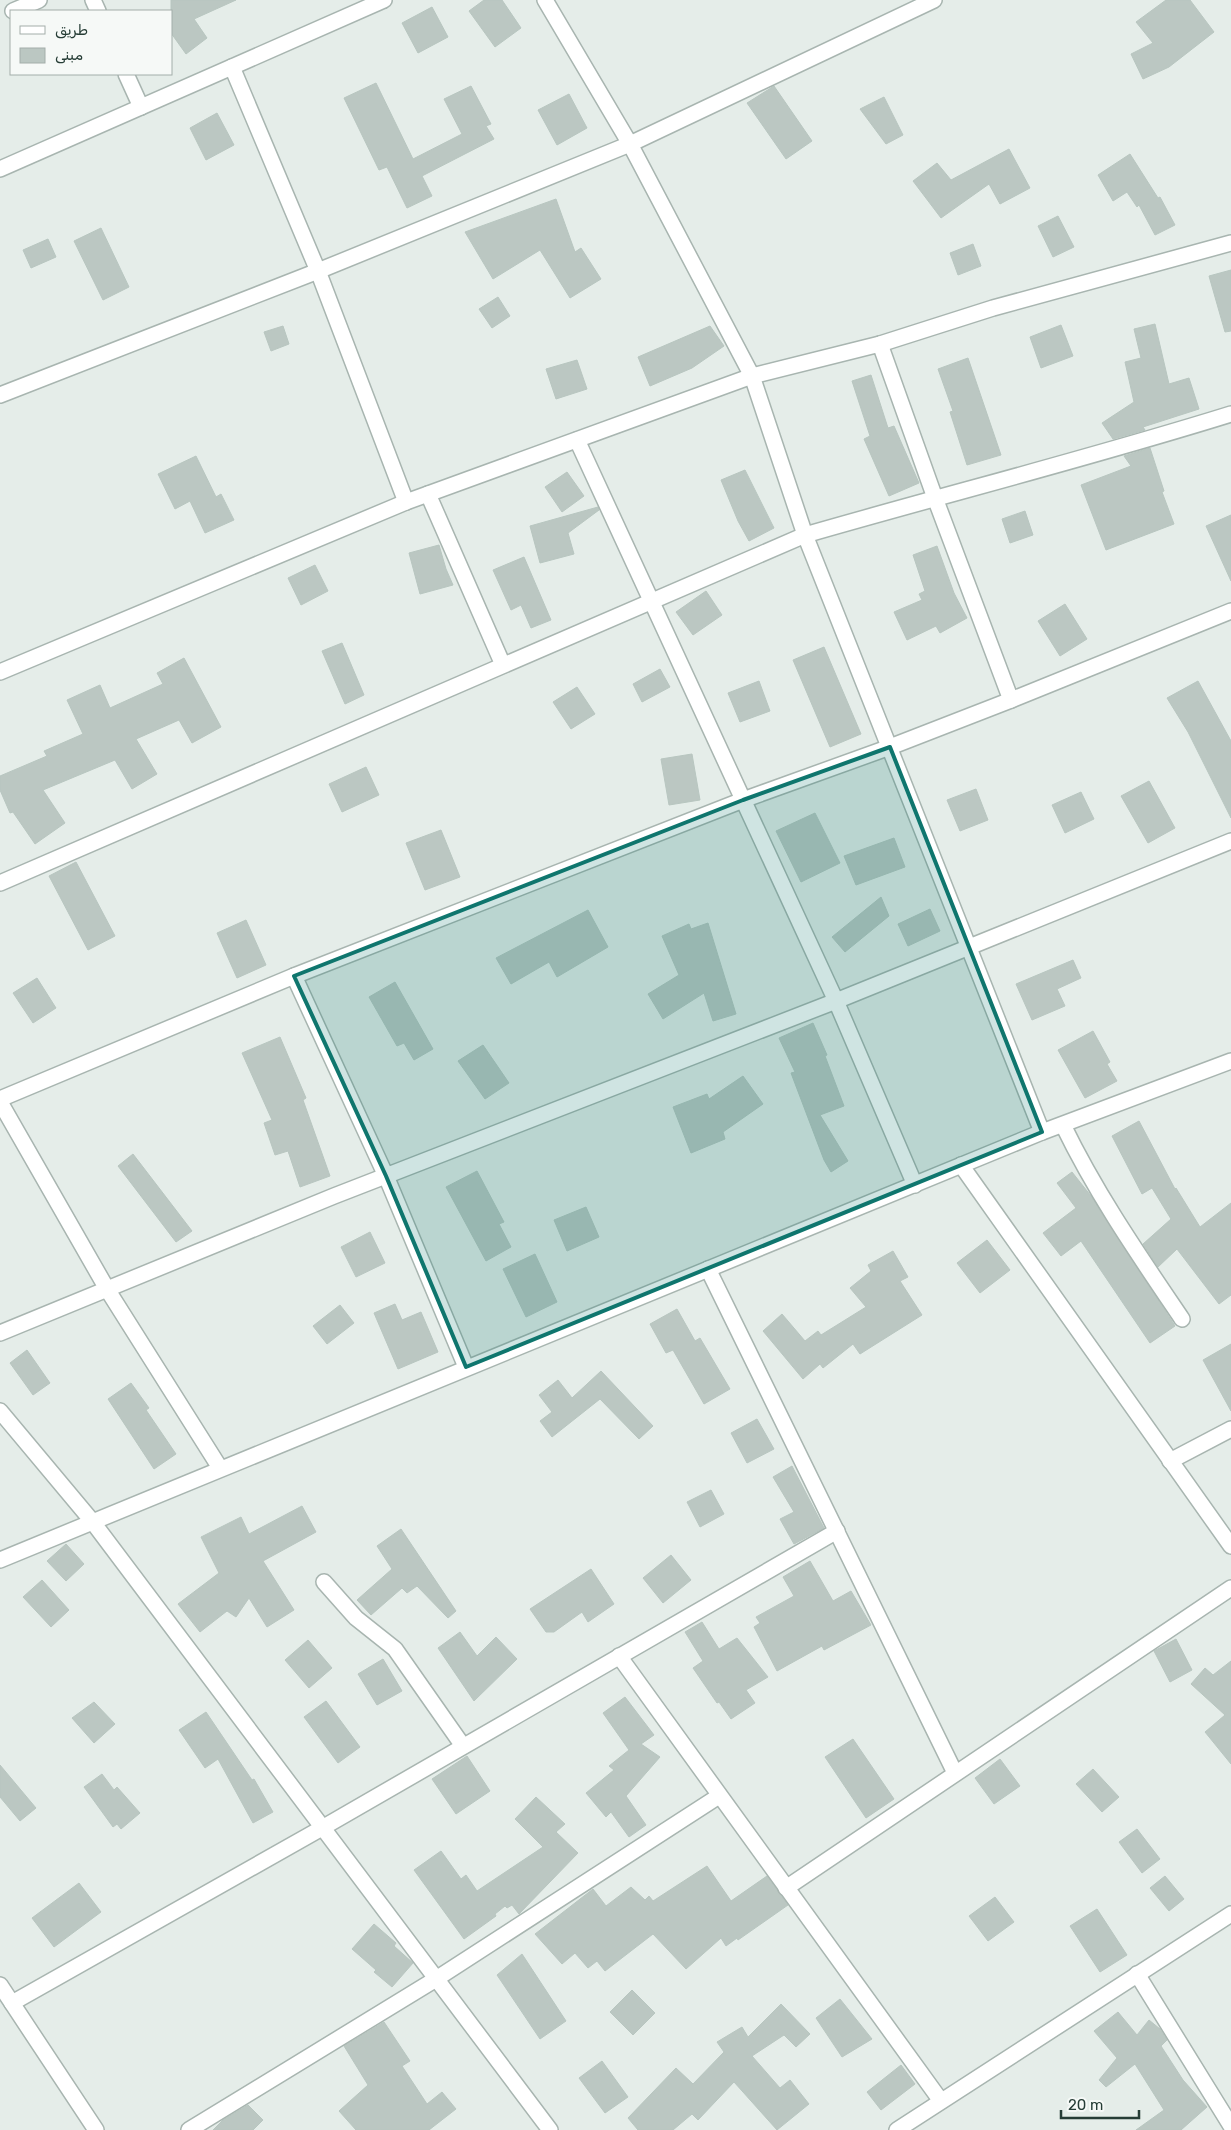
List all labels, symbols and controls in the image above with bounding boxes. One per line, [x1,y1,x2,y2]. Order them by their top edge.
legend [10,10,172,75]
text: طريق [55,21,88,39]
text: مبنى [55,46,83,64]
scale bar [1061,2088,1138,2120]
text: 20 m [1068,2096,1103,2114]

